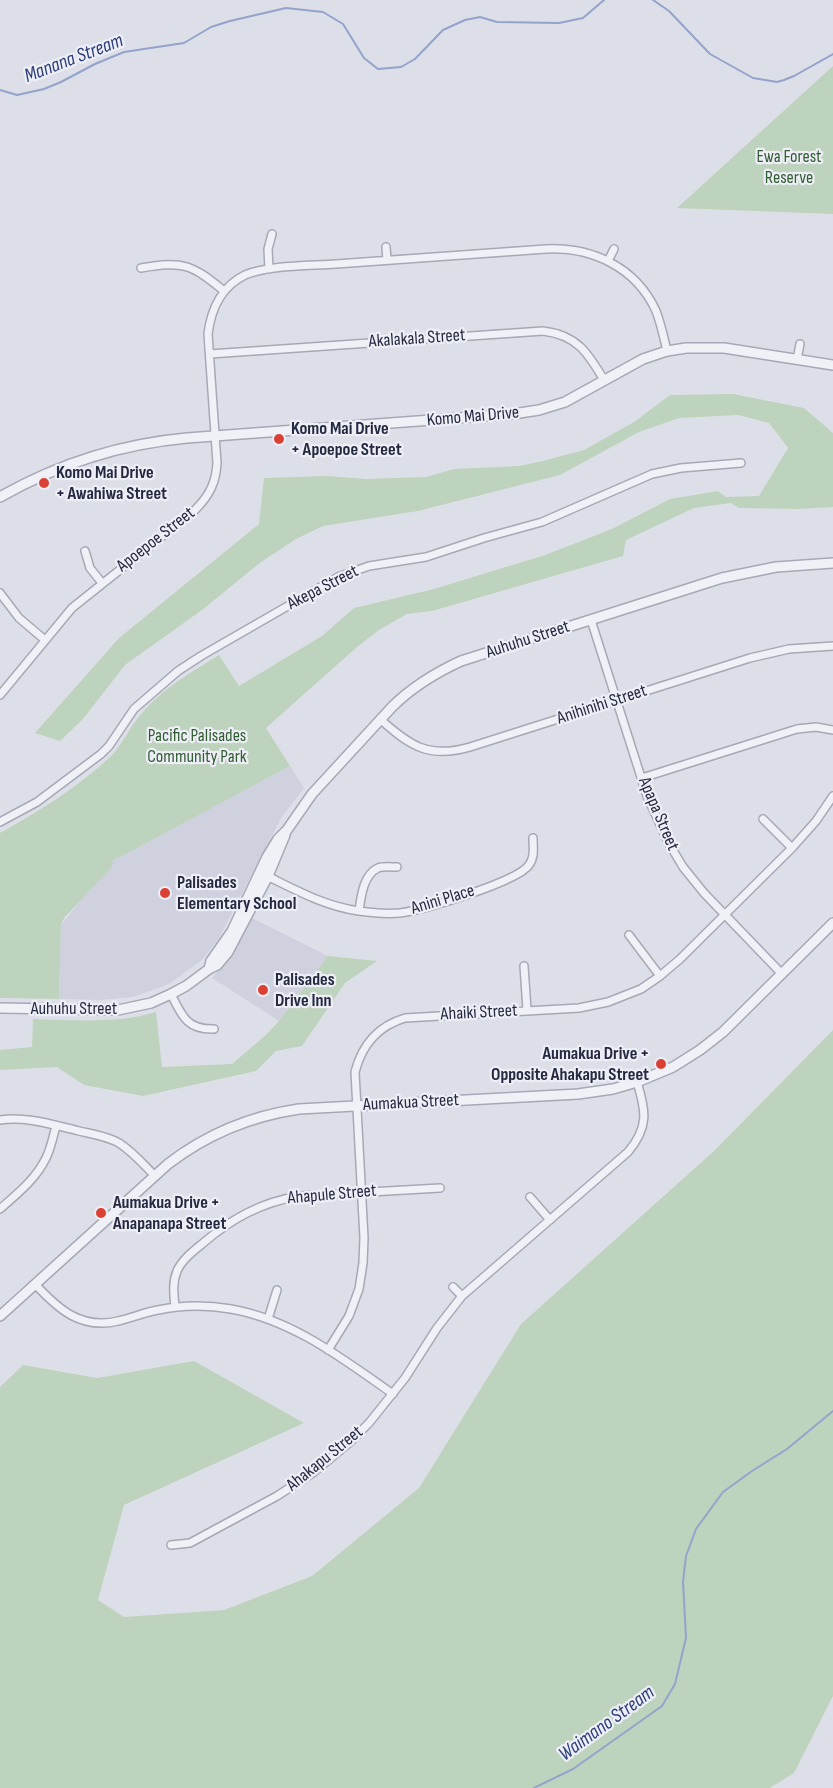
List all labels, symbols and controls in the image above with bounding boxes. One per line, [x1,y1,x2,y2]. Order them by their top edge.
water label: Manana Stream [21,29,127,89]
park label: Ewa Forest Reserve [756,146,822,188]
street label: Akalakala Street [368,325,466,353]
street label: Komo Mai Drive [426,402,520,432]
place label: Komo Mai Drive + Apoepoe Street [291,418,402,460]
marker: Komo Mai Drive + Apoepoe Street [272,432,286,446]
place label: Komo Mai Drive + Awahiwa Street [56,462,167,504]
marker: Komo Mai Drive + Awahiwa Street [37,476,51,490]
street label: Apoepoe Street [113,503,199,577]
street label: Akepa Street [284,561,362,615]
street label: Auhuhu Street [484,616,572,664]
street label: Anihinihi Street [554,680,650,730]
park label: Pacific Palisades Community Park [147,725,247,768]
street label: Apapa Street [633,774,683,854]
place label: Palisades Elementary School [177,872,296,914]
street label: Anini Place [409,880,477,920]
marker: Palisades Elementary School [158,886,172,900]
place label: Palisades Drive Inn [275,969,335,1012]
marker: Palisades Drive Inn [256,983,270,997]
street label: Auhuhu Street [31,998,117,1020]
street label: Ahaiki Street [440,1000,518,1026]
place label: Aumakua Drive + Opposite Ahakapu Street [491,1043,649,1086]
marker: Aumakua Drive + Opposite Ahakapu Street [654,1057,668,1071]
street label: Aumakua Street [363,1090,459,1116]
street label: Ahapule Street [287,1180,377,1210]
place label: Aumakua Drive + Anapanapa Street [113,1192,226,1234]
marker: Aumakua Drive + Anapanapa Street [94,1206,108,1220]
street label: Ahakapu Street [282,1422,368,1496]
water label: Waimano Stream [554,1681,660,1767]

